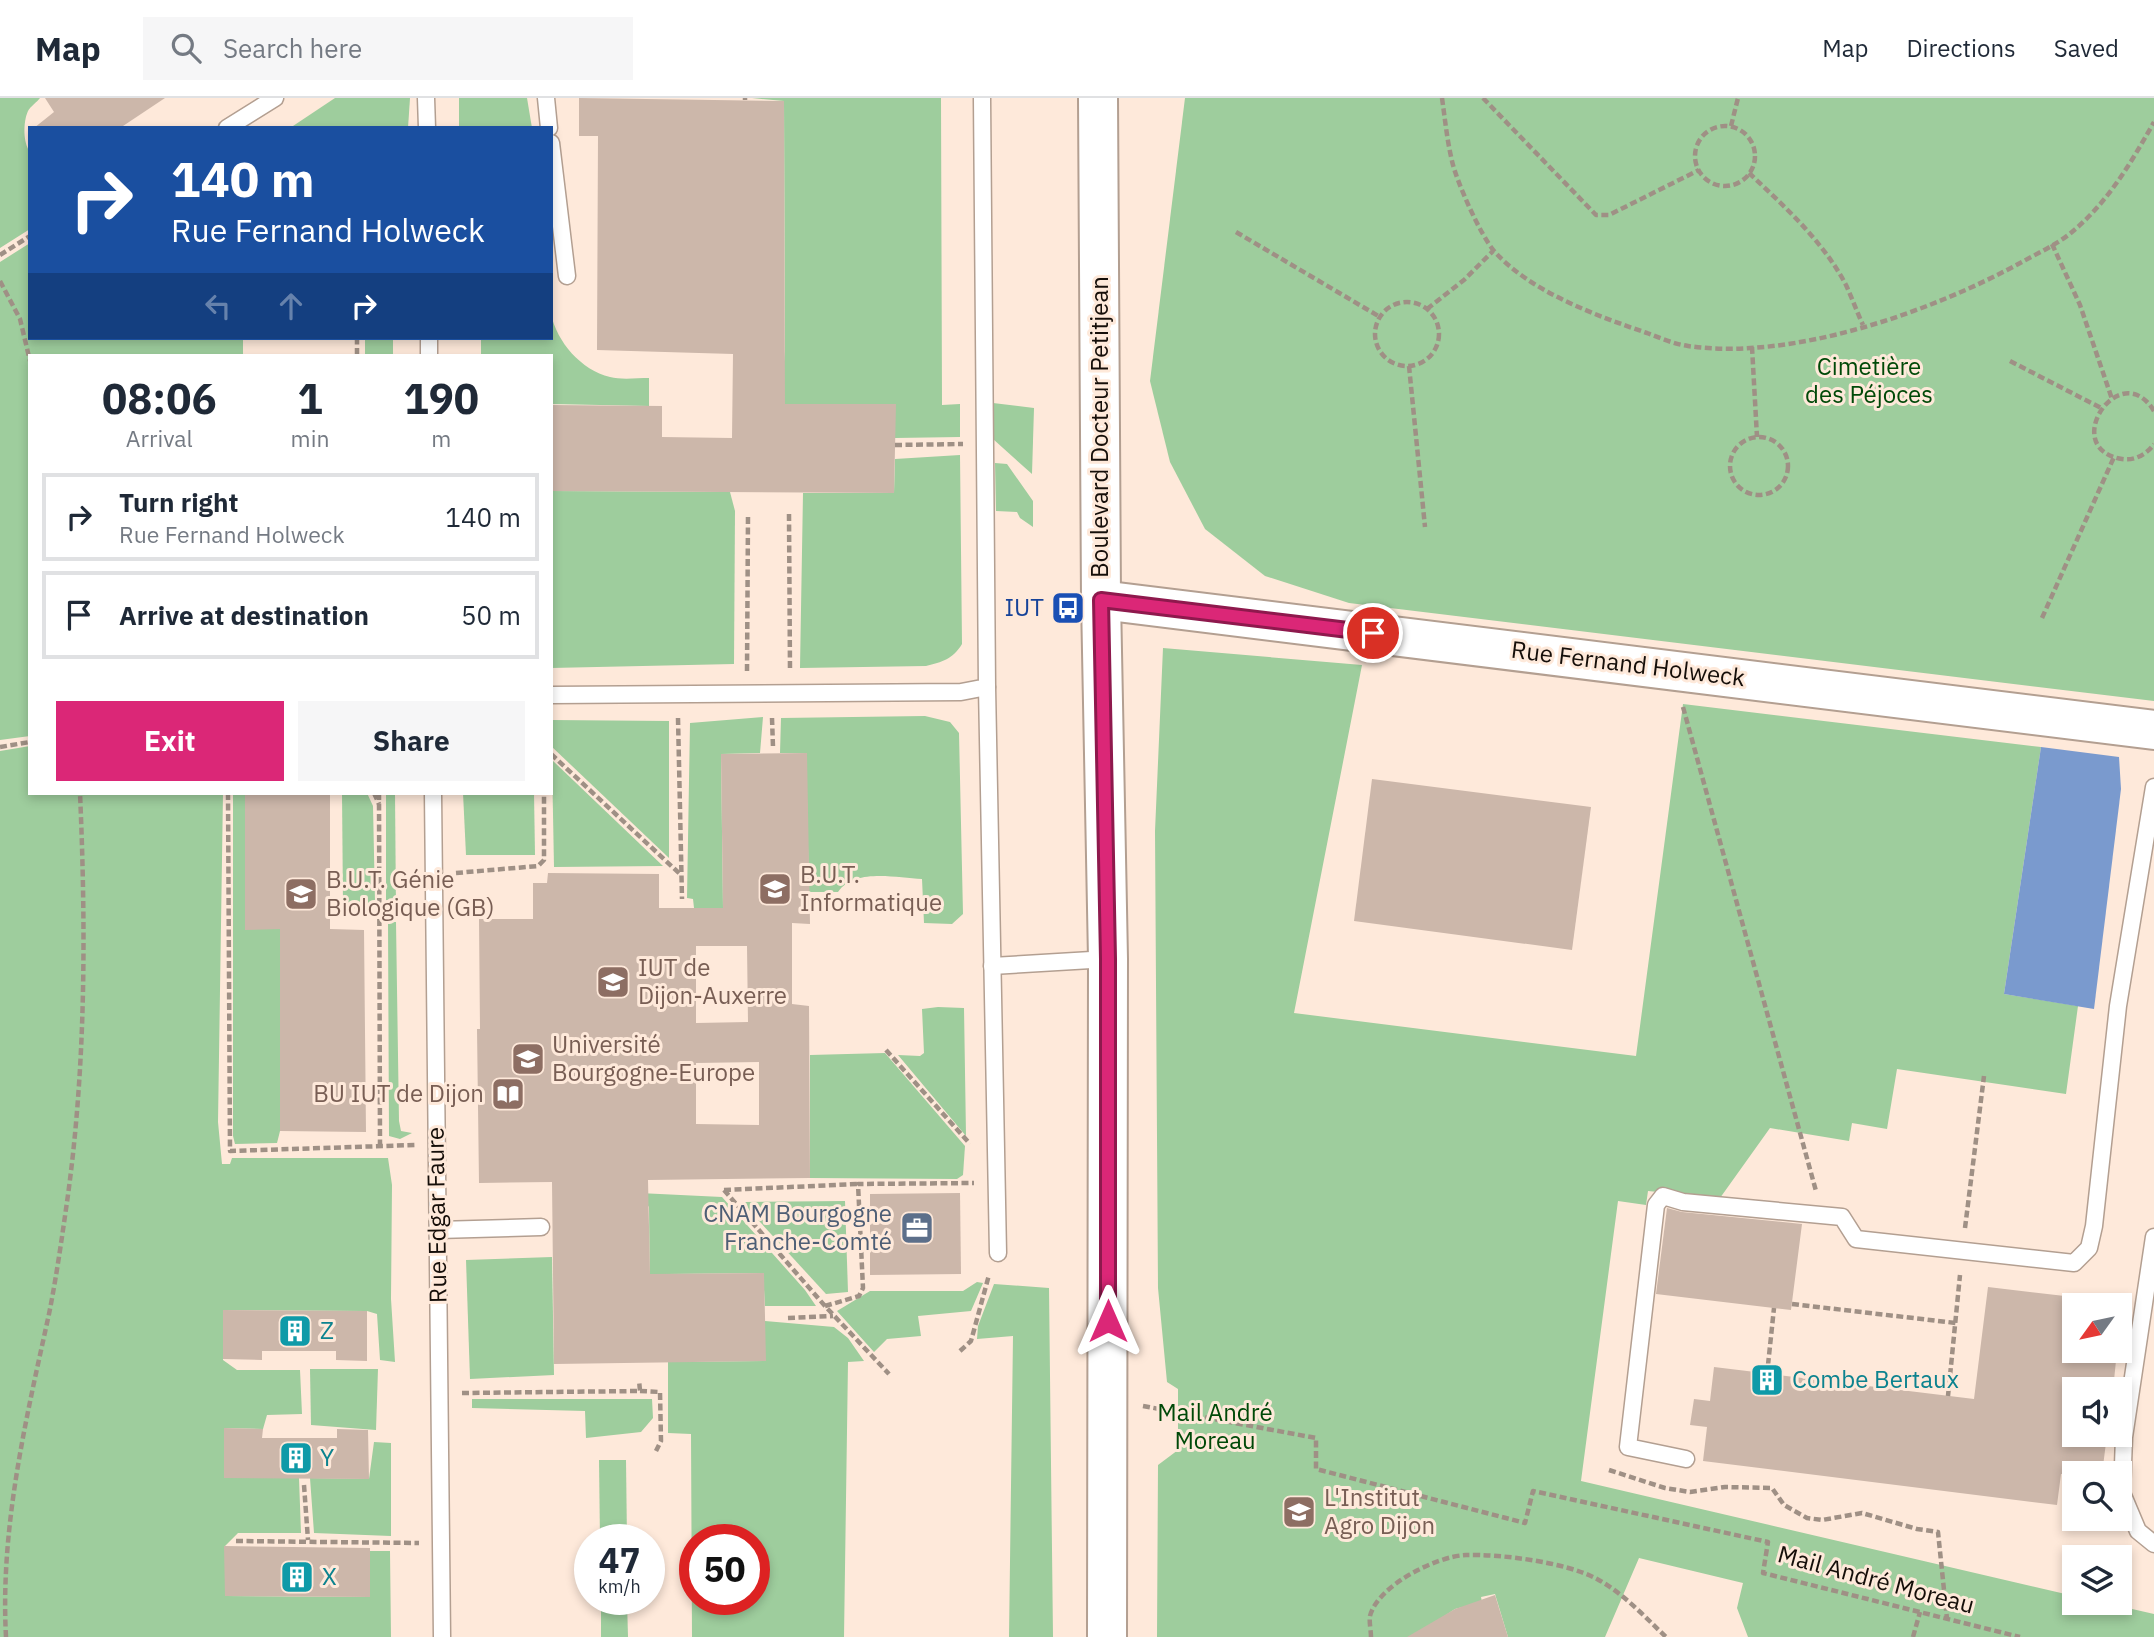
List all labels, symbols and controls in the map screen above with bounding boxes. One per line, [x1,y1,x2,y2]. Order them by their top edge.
search box [143,17,633,80]
text: Map [35,27,101,70]
icon: search [167,29,205,67]
text: Search here [223,31,362,65]
text: Map [1822,32,1868,64]
text: Directions [1906,32,2016,64]
text: Saved [2054,32,2119,64]
text: 140 m [171,147,315,210]
icon: right [56,154,147,245]
text: Rue Fernand Holweck [171,209,485,251]
street label: Boulevard Docteur Petitjean [1083,276,1115,578]
icon: left [199,287,237,325]
icon: ahead [272,287,310,325]
icon: right [345,287,383,325]
park label: Cimetière des Péjoces [1805,350,1933,410]
text: 08:06 [102,371,217,426]
text: 1 [297,371,323,426]
text: 190 [403,371,479,426]
text: Arrival [126,423,193,453]
text: min [291,423,329,453]
text: m [431,423,451,453]
text: Turn right [119,485,238,519]
icon: right [60,498,98,536]
text: 140 m [445,500,521,534]
text: Rue Fernand Holweck [119,519,345,549]
bus stop icon: IUT [1049,589,1087,627]
place label: IUT [1004,591,1044,623]
icon: arrive [60,596,98,634]
text: Arrive at destination [119,598,369,632]
text: 50 m [461,598,521,632]
pin [1343,603,1403,663]
icon: arrive [1354,614,1392,652]
street label: Rue Fernand Holweck [1509,633,1747,693]
button: Exit [56,701,284,781]
button: Share [298,701,525,781]
place label: B.U.T. Informatique [800,858,942,918]
place label: B.U.T. Génie Biologique (GB) [326,863,495,923]
school or university icon: B.U.T. Informatique [756,870,794,908]
school or university icon: B.U.T. Génie Biologique (GB) [282,875,320,913]
place label: IUT de Dijon-Auxerre [638,951,787,1011]
school or university icon: IUT de Dijon-Auxerre [594,963,632,1001]
place label: Université Bourgogne-Europe [552,1028,755,1088]
school or university icon: Université Bourgogne-Europe [509,1040,547,1078]
library icon: BU IUT de Dijon [489,1075,527,1113]
place label: BU IUT de Dijon [313,1077,484,1109]
street label: Rue Edgar Faure [418,1127,454,1303]
place label: CNAM Bourgogne Franche-Comté [703,1197,892,1257]
office icon: CNAM Bourgogne Franche-Comté [898,1209,936,1247]
position arrow [1071,1284,1145,1358]
north arrow [2062,1293,2132,1363]
map controls [2062,1293,2132,1615]
building icon: Z [276,1312,314,1350]
place label: Z [320,1314,334,1346]
building icon: Combe Bertaux [1748,1361,1786,1399]
place label: Combe Bertaux [1792,1363,1959,1395]
button: sound [2062,1377,2132,1447]
park label: Mail André Moreau [1157,1396,1273,1456]
building icon: Y [277,1439,315,1477]
place label: Y [320,1441,334,1473]
button: search [2062,1461,2132,1531]
place label: L'Institut Agro Dijon [1324,1481,1435,1541]
school or university icon: L'Institut Agro Dijon [1280,1493,1318,1531]
speed limit sign: 50 [679,1524,770,1615]
text: 47 [598,1537,641,1583]
street label: Mail André Moreau [1774,1537,1978,1621]
button: layers [2062,1545,2132,1615]
building icon: X [278,1558,316,1596]
place label: X [322,1560,337,1592]
text: km/h [598,1575,641,1598]

